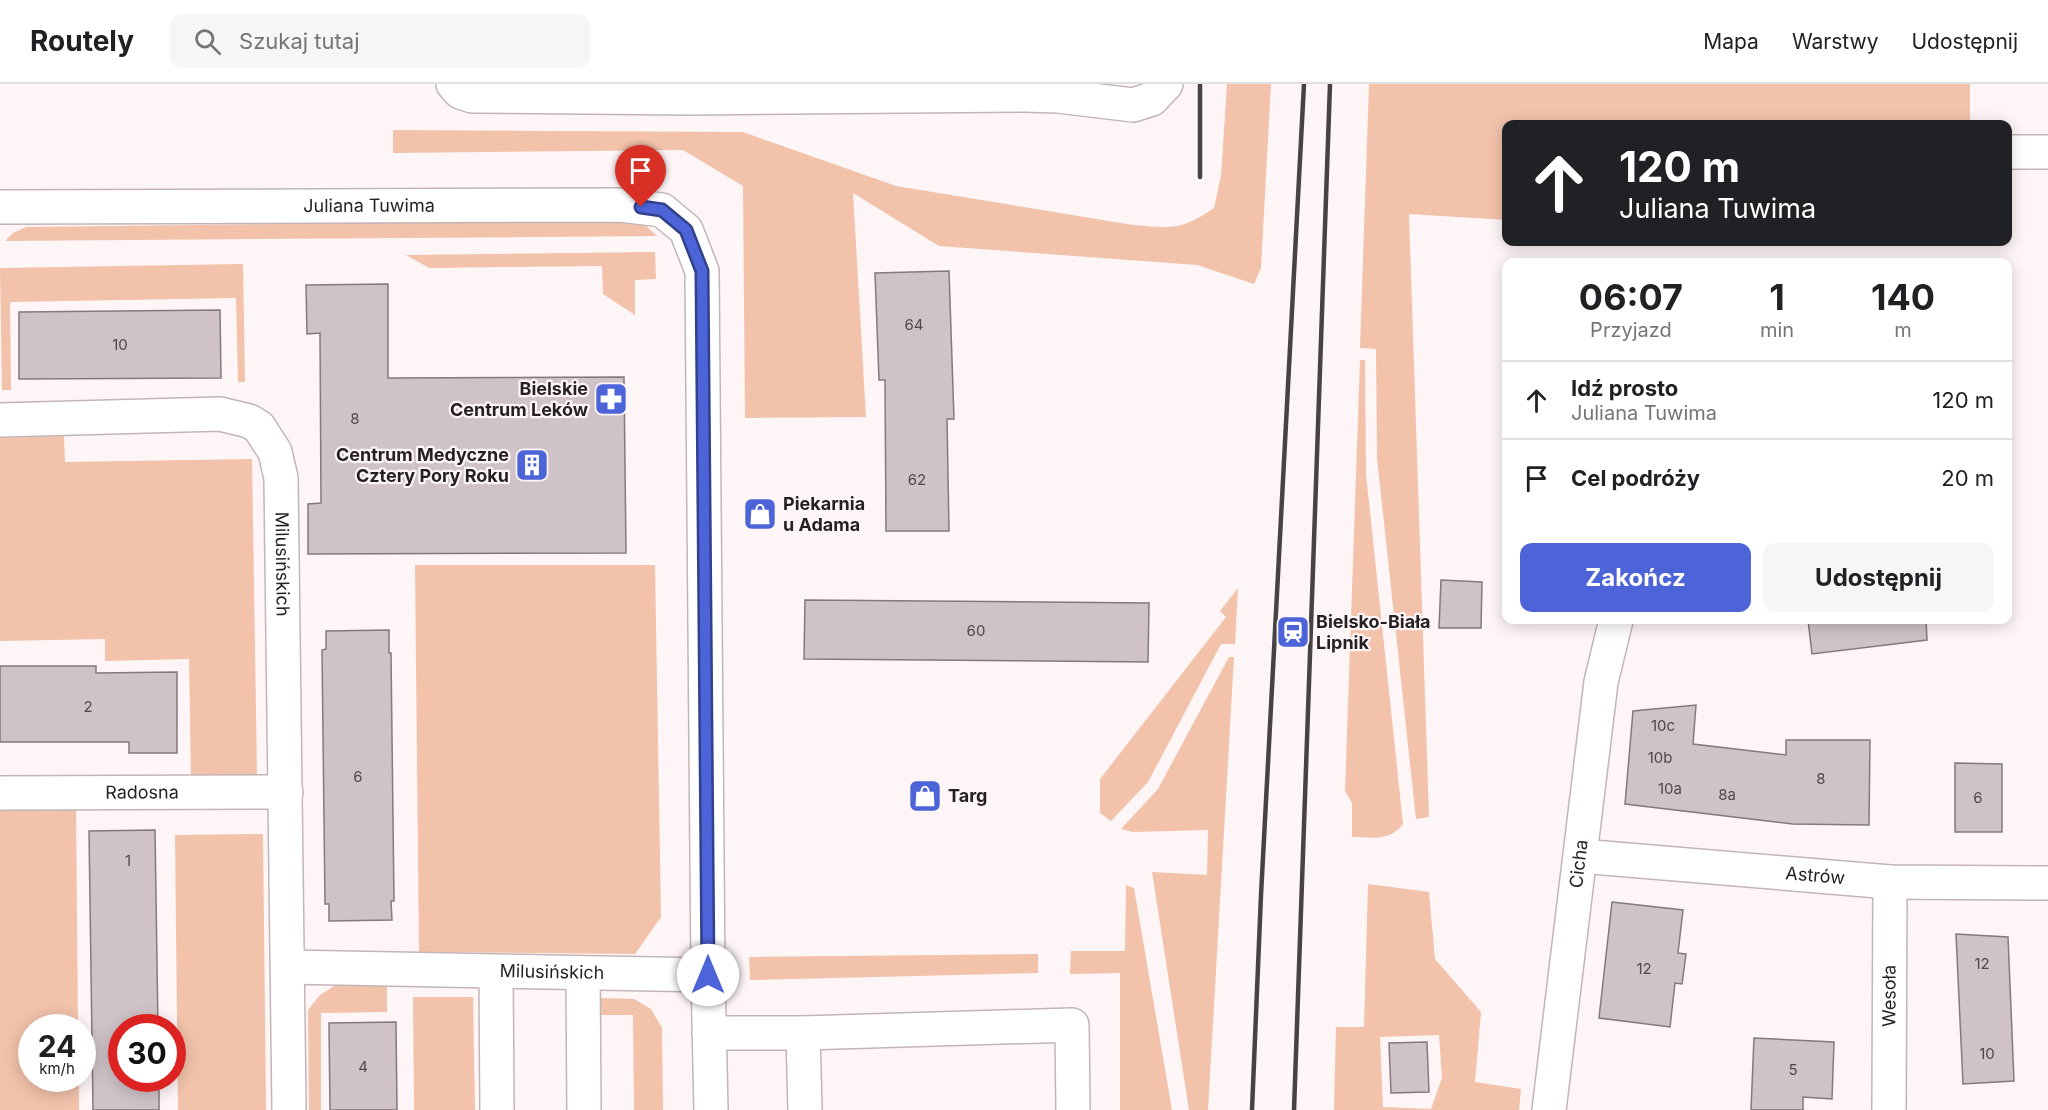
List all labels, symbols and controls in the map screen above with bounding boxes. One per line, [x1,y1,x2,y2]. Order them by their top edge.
search box [170,14,590,68]
text: Routely [30,24,134,58]
icon: search [191,25,224,58]
text: Szukaj tutaj [239,28,359,54]
text: Mapa [1703,29,1759,54]
text: Warstwy [1792,29,1878,54]
text: Udostępnij [1911,29,2018,54]
text: 120 m [1619,141,1740,192]
icon: ahead [1520,144,1598,222]
pin [615,145,666,207]
icon: arrive [624,154,657,187]
text: Juliana Tuwima [1619,192,1816,225]
street label: Juliana Tuwima [303,195,435,216]
text: 06:07 [1579,275,1683,319]
text: 1 [1769,275,1785,319]
text: 140 [1871,275,1935,319]
house number: 64 [905,315,924,334]
text: Przyjazd [1590,318,1672,342]
text: min [1760,318,1794,342]
text: m [1894,318,1912,342]
house number: 10 [112,335,128,354]
text: Idź prosto [1571,375,1678,401]
place label: Bielskie Centrum Leków [450,378,589,420]
pharmacy icon: Bielskie Centrum Leków [593,381,629,417]
icon: ahead [1520,384,1553,417]
text: 120 m [1932,387,1994,413]
text: Juliana Tuwima [1571,401,1717,425]
house number: 8 [350,409,360,428]
place label: Centrum Medyczne Cztery Pory Roku [336,444,509,486]
building icon: Centrum Medyczne Cztery Pory Roku [514,447,550,483]
icon: arrive [1520,462,1553,495]
text: Cel podróży [1571,465,1700,491]
text: 20 m [1941,465,1994,491]
house number: 62 [908,470,926,489]
place label: Piekarnia u Adama [783,493,865,535]
shop icon: Piekarnia u Adama [742,496,778,532]
street label: Milusińskich [271,511,294,617]
button: Zakończ [1520,543,1751,612]
button: Udostępnij [1763,543,1994,612]
place label: Bielsko-Biała Lipnik [1316,611,1431,653]
station icon: Bielsko-Biała Lipnik [1275,614,1311,650]
house number: 60 [967,621,985,640]
house number: 2 [83,697,93,716]
house number: 10c [1651,716,1675,735]
house number: 10b [1648,748,1672,767]
house number: 6 [353,767,363,786]
house number: 8 [1816,769,1826,788]
shop icon: Targ [907,778,943,814]
house number: 10a [1658,779,1682,798]
street label: Radosna [105,781,179,803]
place label: Targ [948,785,987,806]
house number: 8a [1718,785,1736,804]
house number: 6 [1973,788,1983,807]
street label: Cicha [1565,838,1592,889]
house number: 1 [125,851,131,870]
street label: Astrów [1785,862,1846,888]
position arrow [676,943,740,1007]
house number: 12 [1974,954,1990,973]
house number: 12 [1636,959,1652,978]
street label: Milusińskich [499,960,605,983]
street label: Wesoła [1878,965,1900,1027]
speed limit sign: 30 [108,1014,186,1092]
text: 24 [38,1028,76,1064]
house number: 10 [1979,1044,1995,1063]
house number: 4 [358,1057,368,1076]
text: km/h [39,1059,75,1078]
house number: 5 [1788,1060,1798,1079]

